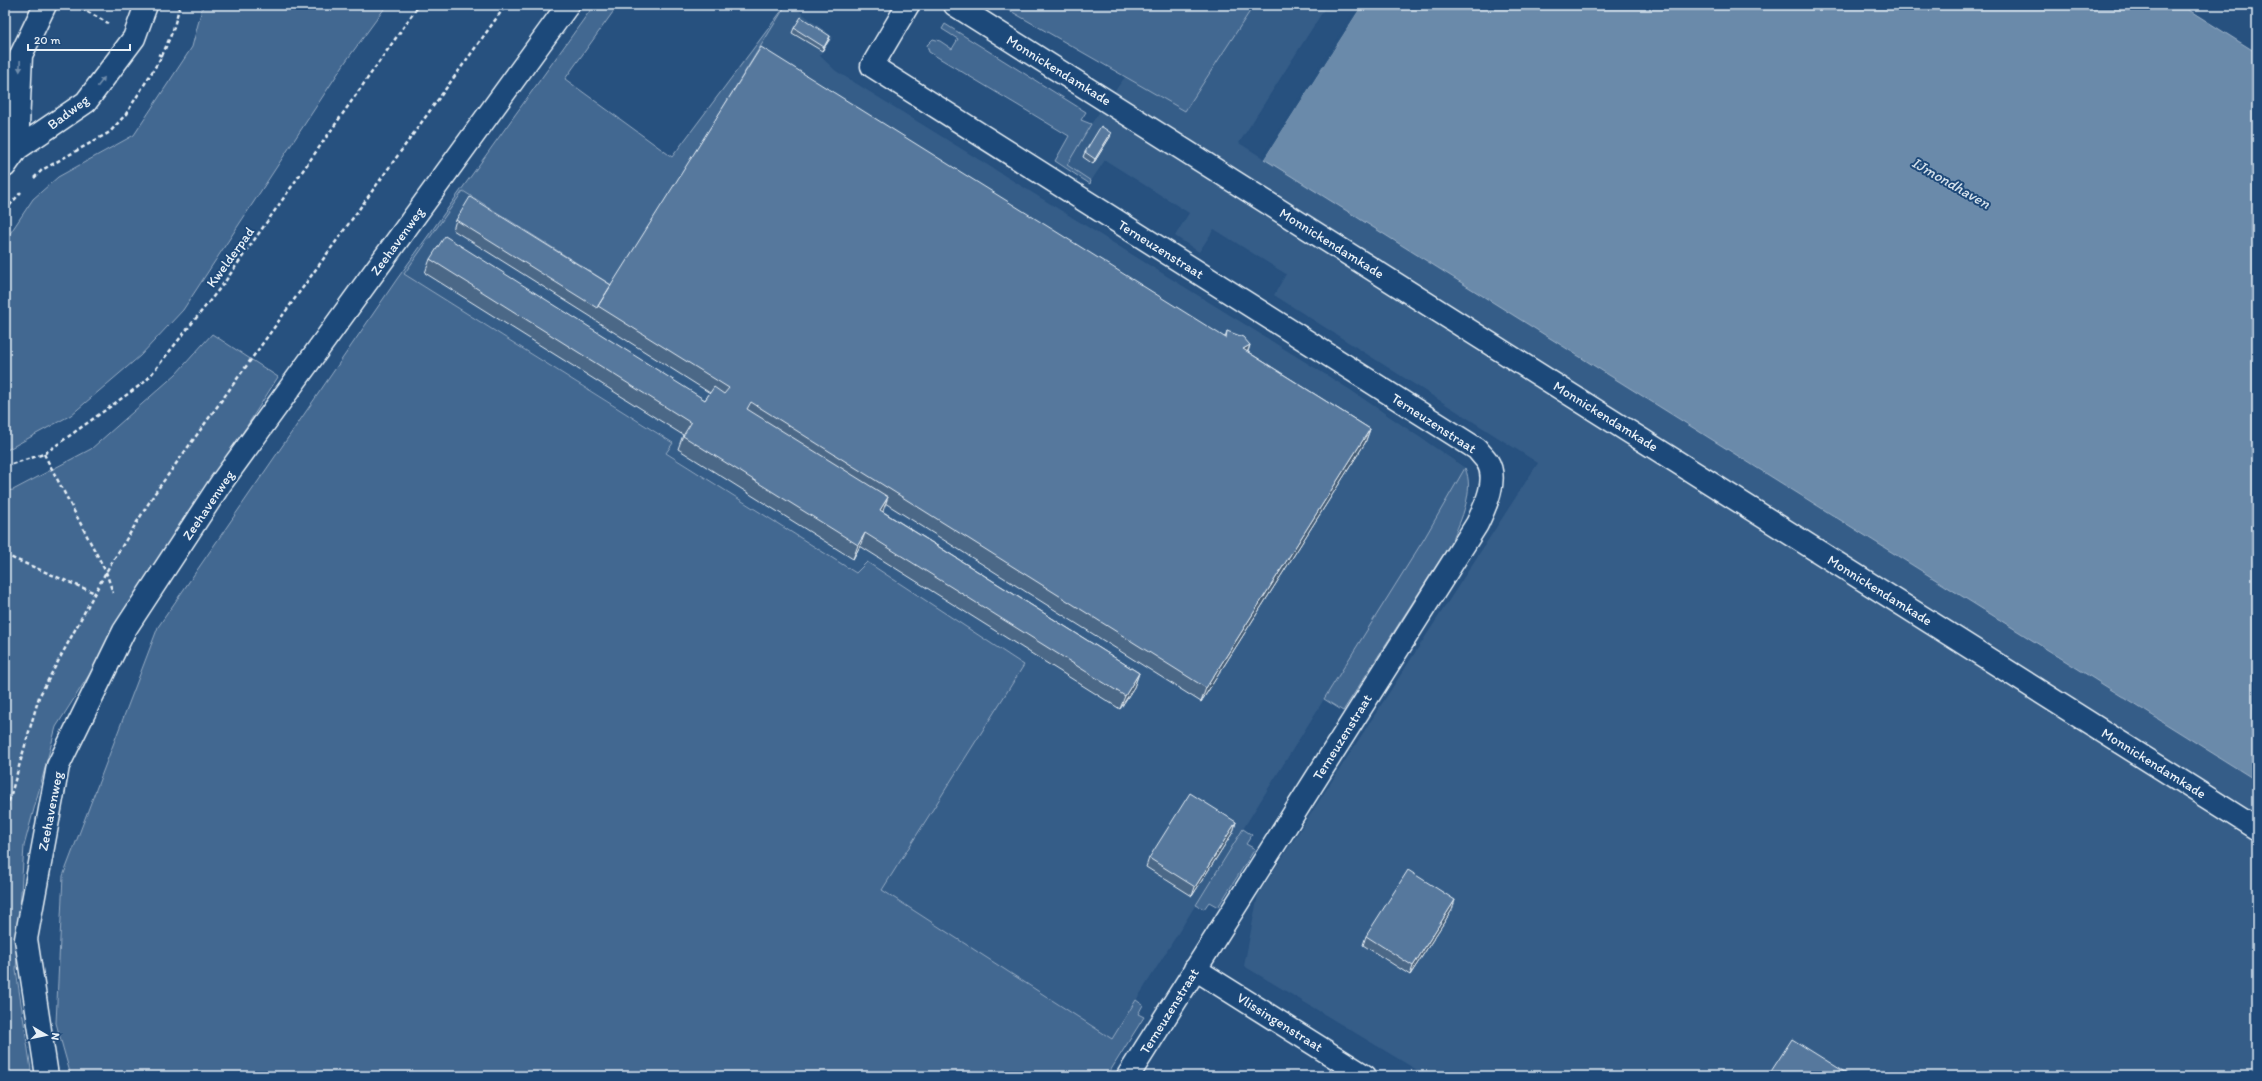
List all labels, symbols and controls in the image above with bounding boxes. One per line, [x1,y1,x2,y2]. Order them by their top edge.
scale bar [28,26,130,52]
street label: Monnickendamkade [1003,31,1114,110]
text: 20 m [34,33,61,47]
one-way arrow [17,60,23,73]
one-way arrow [97,77,105,88]
street label: Badweg [44,91,93,133]
water label: IJmondhaven [1909,153,1994,213]
street label: Zeehavenweg [367,203,428,279]
street label: Monnickendamkade [1276,204,1387,283]
street label: Terneuzenstraat [1115,216,1207,283]
street label: Kwelderpad [203,223,258,291]
street label: Monnickendamkade [1550,377,1661,456]
street label: Terneuzenstraat [1388,390,1480,457]
street label: Zeehavenweg [179,466,238,543]
street label: Monnickendamkade [1824,551,1935,630]
street label: Terneuzenstraat [1309,691,1376,783]
street label: Monnickendamkade [2098,724,2209,803]
street label: Zeehavenweg [34,769,67,852]
street label: Terneuzenstraat [1136,965,1203,1057]
street label: Vlissingenstraat [1234,989,1326,1056]
north arrow [26,1015,66,1055]
text: N [48,1032,62,1041]

